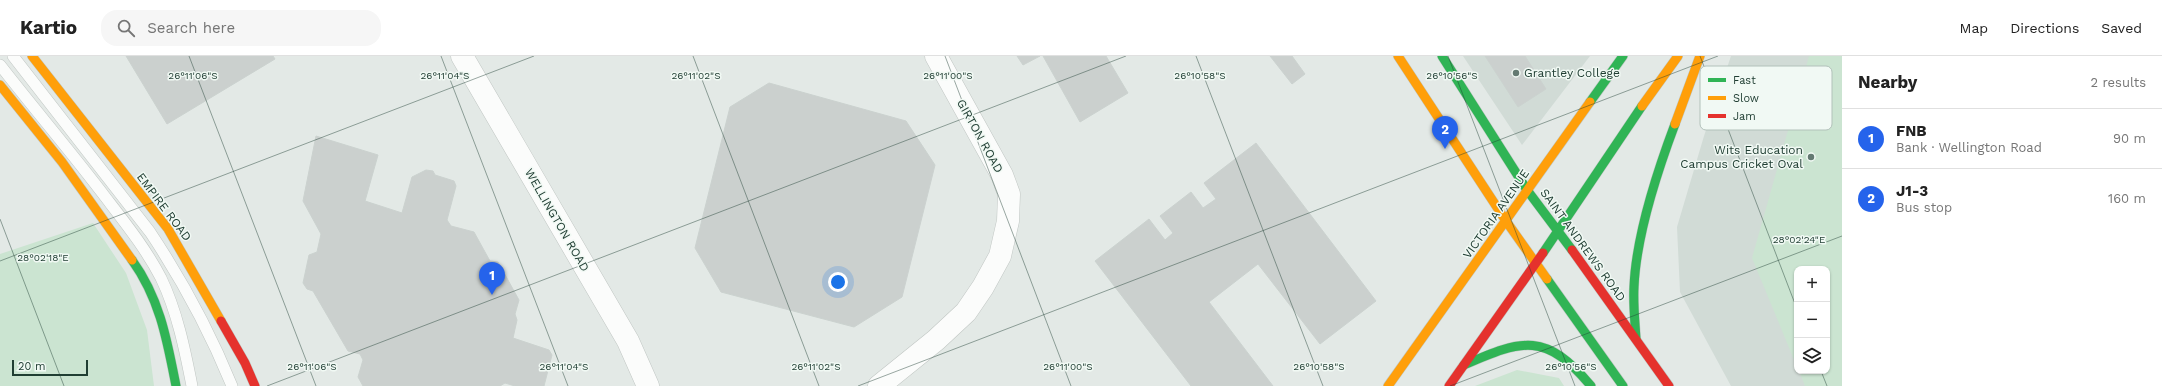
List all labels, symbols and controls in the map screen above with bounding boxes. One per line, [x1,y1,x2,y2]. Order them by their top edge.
search box [101,10,381,46]
text: Kartio [20,16,77,39]
icon: search [115,17,137,39]
text: Search here [147,19,235,37]
text: Map [1960,20,1988,36]
text: Directions [2010,20,2079,36]
text: Saved [2101,20,2142,36]
place label: Grantley College [1524,66,1620,80]
legend [1700,66,1832,130]
marker: Grantley College [1511,68,1521,78]
text: 26°11'06"S [168,70,218,81]
text: 26°11'04"S [421,70,469,81]
text: 26°11'02"S [671,70,721,81]
text: 26°11'00"S [923,70,973,81]
text: 26°10'58"S [1174,70,1226,81]
text: 26°10'56"S [1426,70,1478,81]
text: Nearby [1858,72,1917,92]
text: Fast [1733,74,1756,87]
text: 2 results [2091,75,2146,90]
text: Slow [1733,92,1759,105]
street label: GIRTON ROAD [954,97,1006,175]
text: Jam [1733,110,1756,123]
pin: 2 [1432,116,1458,149]
text: FNB [1896,122,1927,140]
text: 1 [1868,131,1874,146]
text: 90 m [2113,131,2146,146]
text: Bank · Wellington Road [1896,140,2042,155]
place label: Wits Education Campus Cricket Oval [1680,143,1803,171]
marker: Wits Education Campus Cricket Oval [1806,152,1816,162]
street label: WELLINGTON ROAD [522,166,592,274]
street label: VICTORIA AVENUE [1460,166,1532,261]
street label: EMPIRE ROAD [134,170,194,244]
text: J1-3 [1896,182,1928,200]
street label: SAINT ANDREWS ROAD [1537,186,1629,304]
text: 2 [1867,191,1875,206]
text: 160 m [2108,191,2146,206]
text: Bus stop [1896,200,1952,215]
text: 28°02'24"E [1773,234,1825,245]
text: 28°02'18"E [17,252,69,263]
pin: 1 [479,262,505,295]
map controls [1794,266,1830,374]
button: + [1794,266,1830,302]
your location [828,272,848,292]
button: − [1794,302,1830,338]
button: layers [1794,338,1830,374]
scale bar [12,358,88,377]
text: 20 m [18,360,46,373]
text: 26°11'06"S [287,361,337,372]
text: 26°11'04"S [540,361,588,372]
text: 26°11'02"S [791,361,841,372]
text: 26°11'00"S [1043,361,1093,372]
text: 26°10'58"S [1293,361,1345,372]
text: 26°10'56"S [1545,361,1597,372]

